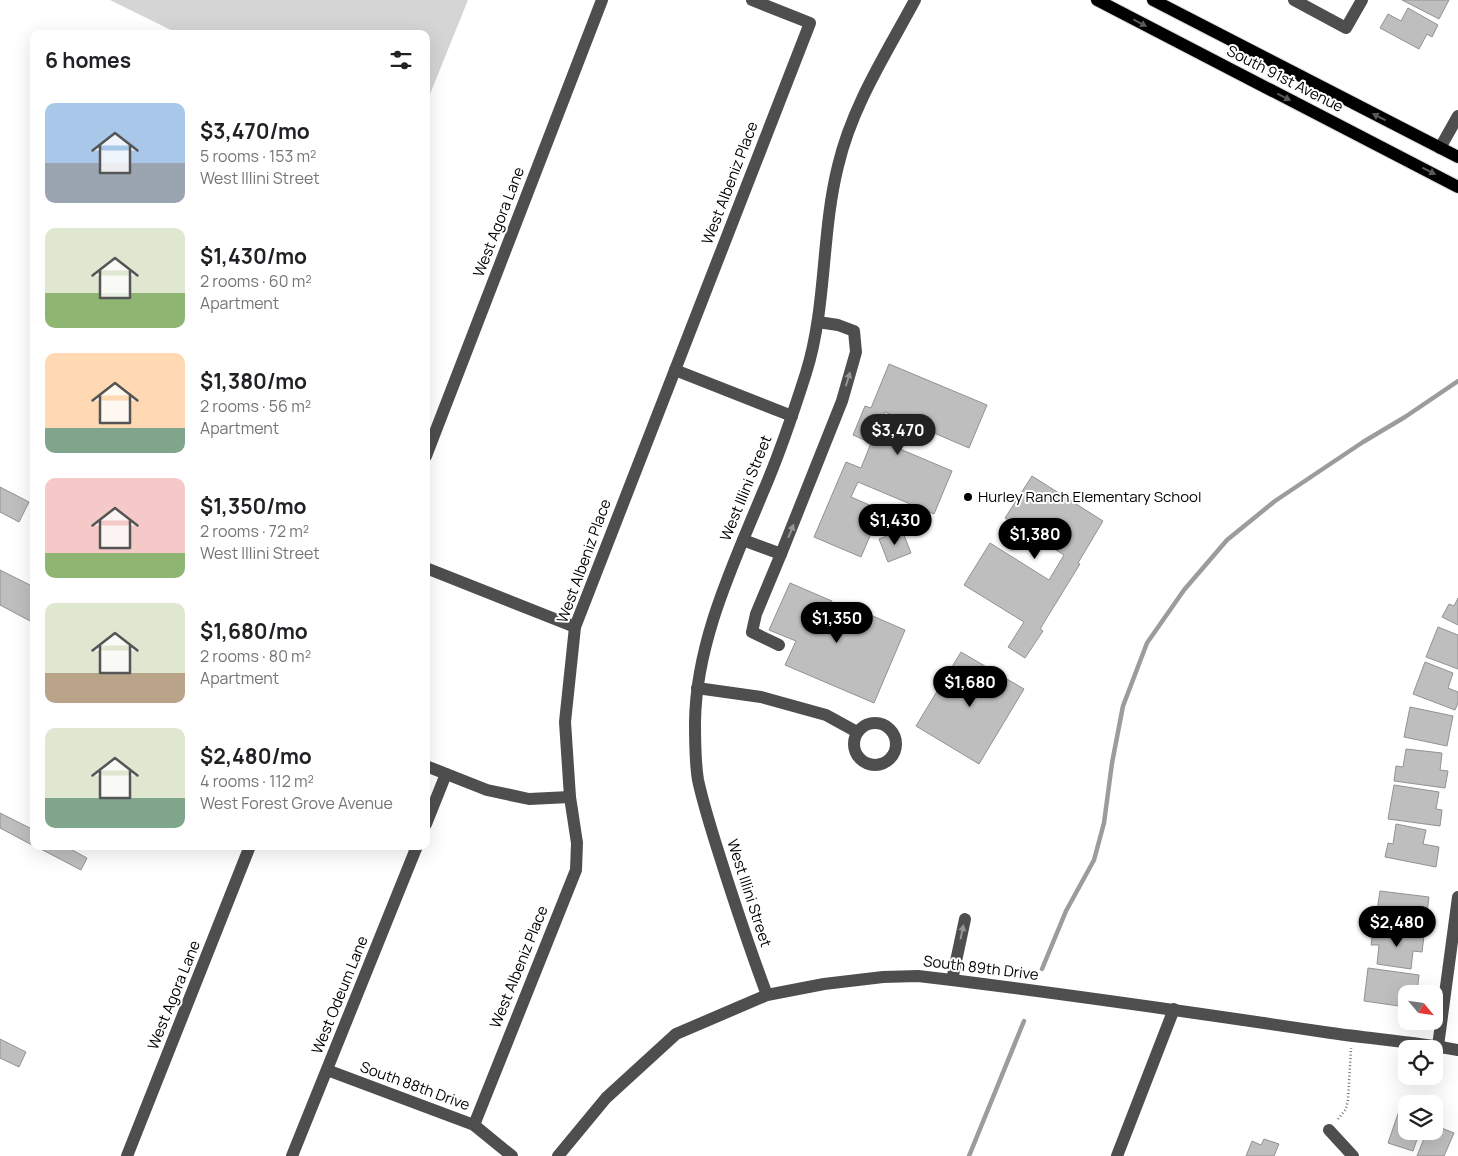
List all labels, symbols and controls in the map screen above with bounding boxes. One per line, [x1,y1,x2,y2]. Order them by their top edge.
one-way arrow [1133,19,1147,27]
street label: South 91st Avenue [1223,40,1347,117]
text: 6 homes [45,46,131,74]
icon: filters [387,46,415,74]
one-way arrow [1277,93,1291,101]
one-way arrow [1372,112,1386,121]
text: $3,470/mo [200,117,310,145]
street label: West Albeniz Place [696,118,763,247]
icon: home [85,123,145,183]
text: 5 rooms · 153 m² [200,145,316,167]
street label: West Agora Lane [468,164,529,280]
text: West Illini Street [200,167,320,189]
one-way arrow [1422,167,1436,175]
text: $1,430/mo [200,242,307,270]
icon: home [85,248,145,308]
text: 2 rooms · 60 m² [200,270,312,292]
text: Apartment [200,292,279,314]
text: $1,380/mo [200,367,307,395]
one-way arrow [845,371,853,386]
icon: home [85,373,145,433]
text: 2 rooms · 56 m² [200,395,311,417]
pin: $3,470 [857,414,939,456]
text: Apartment [200,417,279,439]
text: $3,470 [871,419,925,441]
street label: West Illini Street [715,432,776,544]
place label: Hurley Ranch Elementary School [978,486,1201,507]
marker: Hurley Ranch Elementary School [962,491,974,503]
text: $1,350/mo [200,492,306,520]
street label: West Albeniz Place [551,496,616,626]
icon: home [85,498,145,558]
pin: $1,430 [854,504,936,546]
text: $1,430 [870,509,920,531]
pin: $1,380 [994,518,1076,560]
text: 2 rooms · 72 m² [200,520,309,542]
one-way arrow [788,523,795,538]
text: $1,380 [1010,523,1060,545]
text: West Illini Street [200,542,320,564]
pin: $1,350 [796,602,878,644]
text: $1,350 [812,607,862,629]
text: $1,680/mo [200,617,308,645]
icon: home [85,623,145,683]
text: 2 rooms · 80 m² [200,645,311,667]
pin: $1,680 [929,666,1011,708]
text: Apartment [200,667,279,689]
text: $1,680 [944,671,996,693]
text: $2,480/mo [200,742,312,770]
icon: home [85,748,145,808]
text: 4 rooms · 112 m² [200,770,314,792]
text: West Forest Grove Avenue [200,792,393,814]
street label: West Illini Street [722,836,777,949]
street label: West Albeniz Place [484,902,553,1031]
pin: $2,480 [1356,906,1438,948]
text: $2,480 [1370,911,1424,933]
one-way arrow [958,924,966,940]
street label: West Odeum Lane [306,932,373,1057]
street label: West Agora Lane [142,937,205,1053]
street label: South 89th Drive [922,950,1040,985]
north arrow [1398,985,1442,1030]
map controls [1398,985,1443,1140]
button: locate [1398,1040,1443,1085]
street label: South 88th Drive [357,1056,473,1115]
button: layers [1398,1095,1443,1140]

